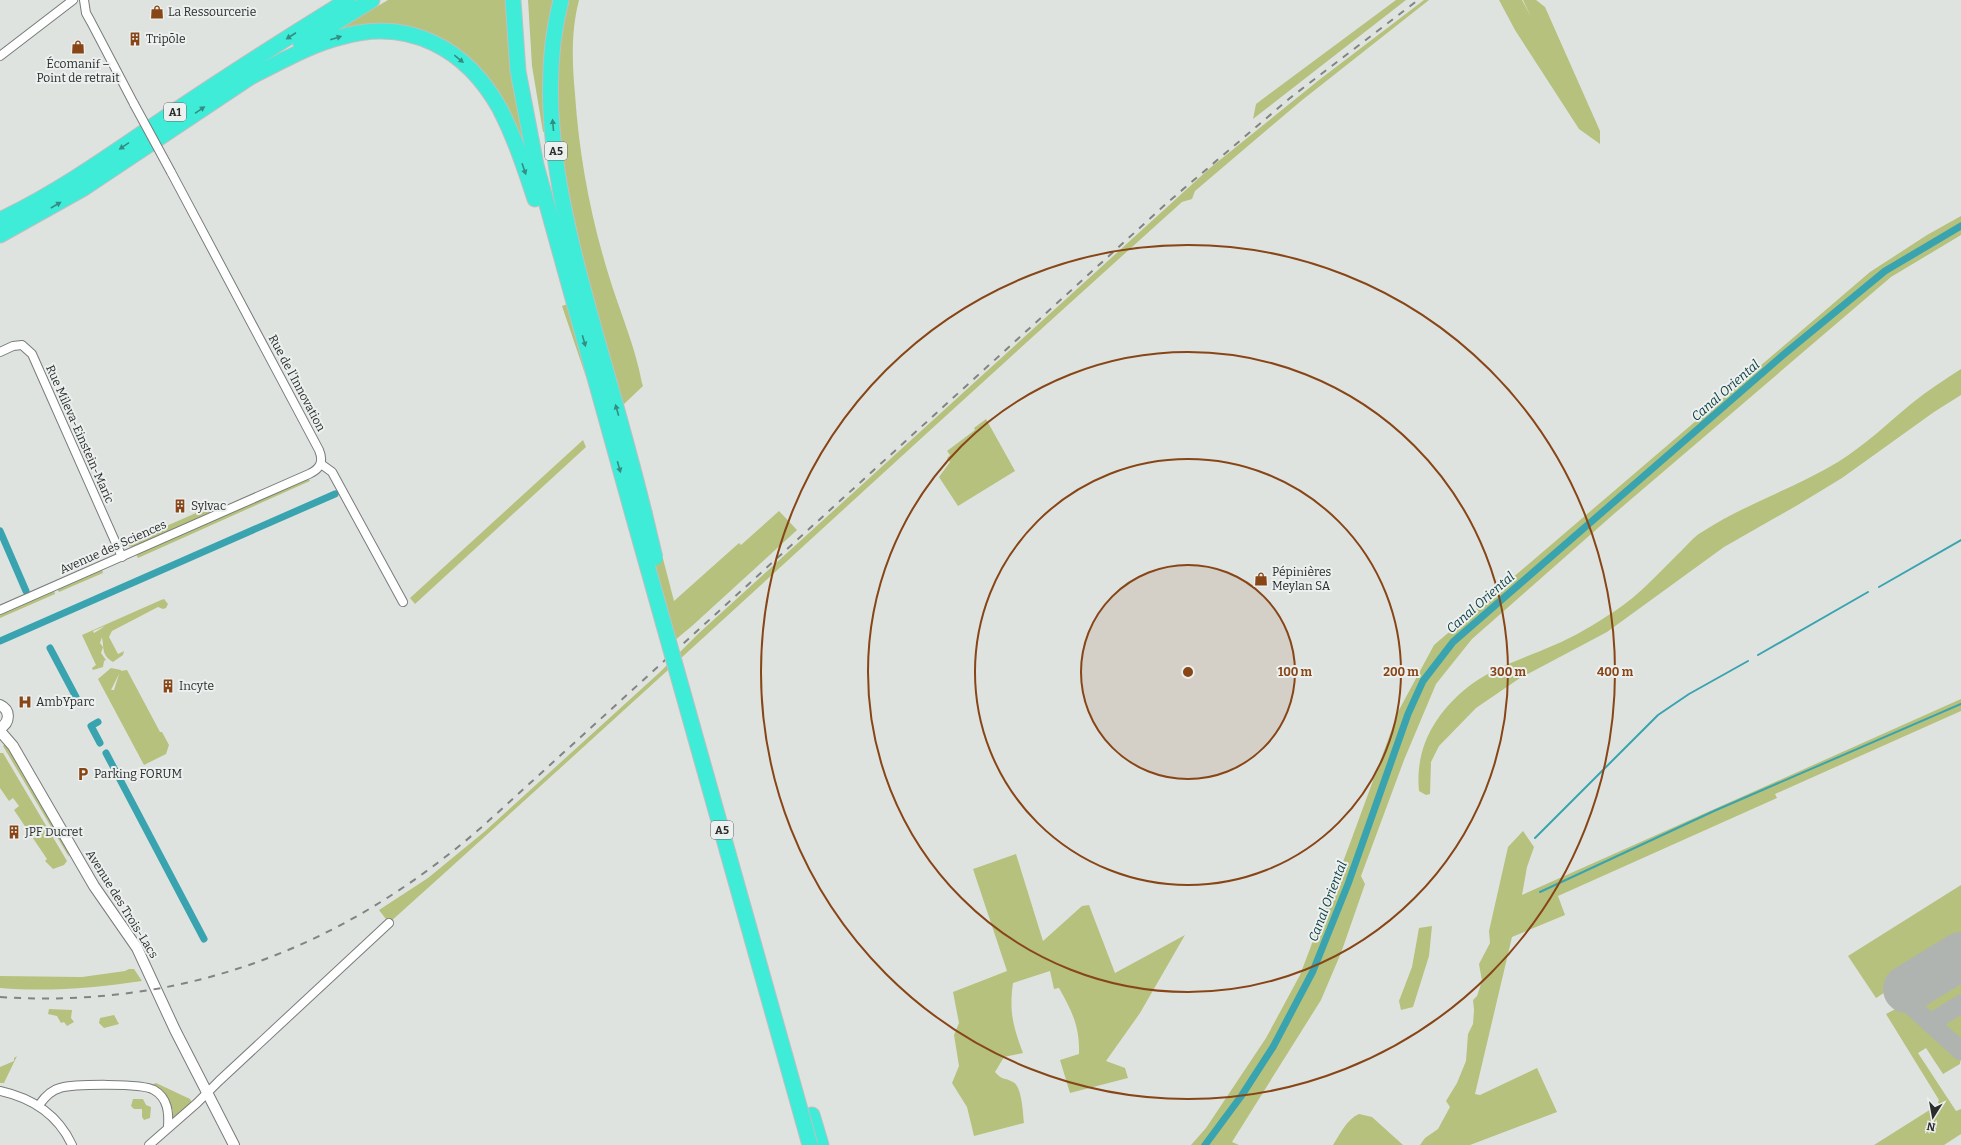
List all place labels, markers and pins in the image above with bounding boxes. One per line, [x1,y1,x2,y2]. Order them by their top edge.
shop icon: La Ressourcerie [149,4,165,20]
place label: La Ressourcerie [168,5,256,19]
building icon: Tripōle [127,31,143,47]
place label: Tripōle [146,32,186,46]
shop icon: Écomanif – Point de retrait [70,39,86,55]
place label: Écomanif – Point de retrait [36,56,120,85]
building icon: Sylvac [172,498,188,514]
place label: Sylvac [191,499,226,513]
place label: Pépinières Meylan SA [1272,565,1332,593]
shop icon: Pépinières Meylan SA [1253,571,1269,587]
centre of rings [1181,665,1195,679]
building icon: Incyte [160,678,176,694]
place label: Incyte [179,679,214,693]
hospital icon: AmbYparc [17,694,33,710]
place label: AmbYparc [36,695,95,709]
parking icon: Parking FORUM [75,766,91,782]
place label: Parking FORUM [94,767,182,781]
building icon: JPF Ducret [6,824,22,840]
place label: JPF Ducret [24,825,83,839]

